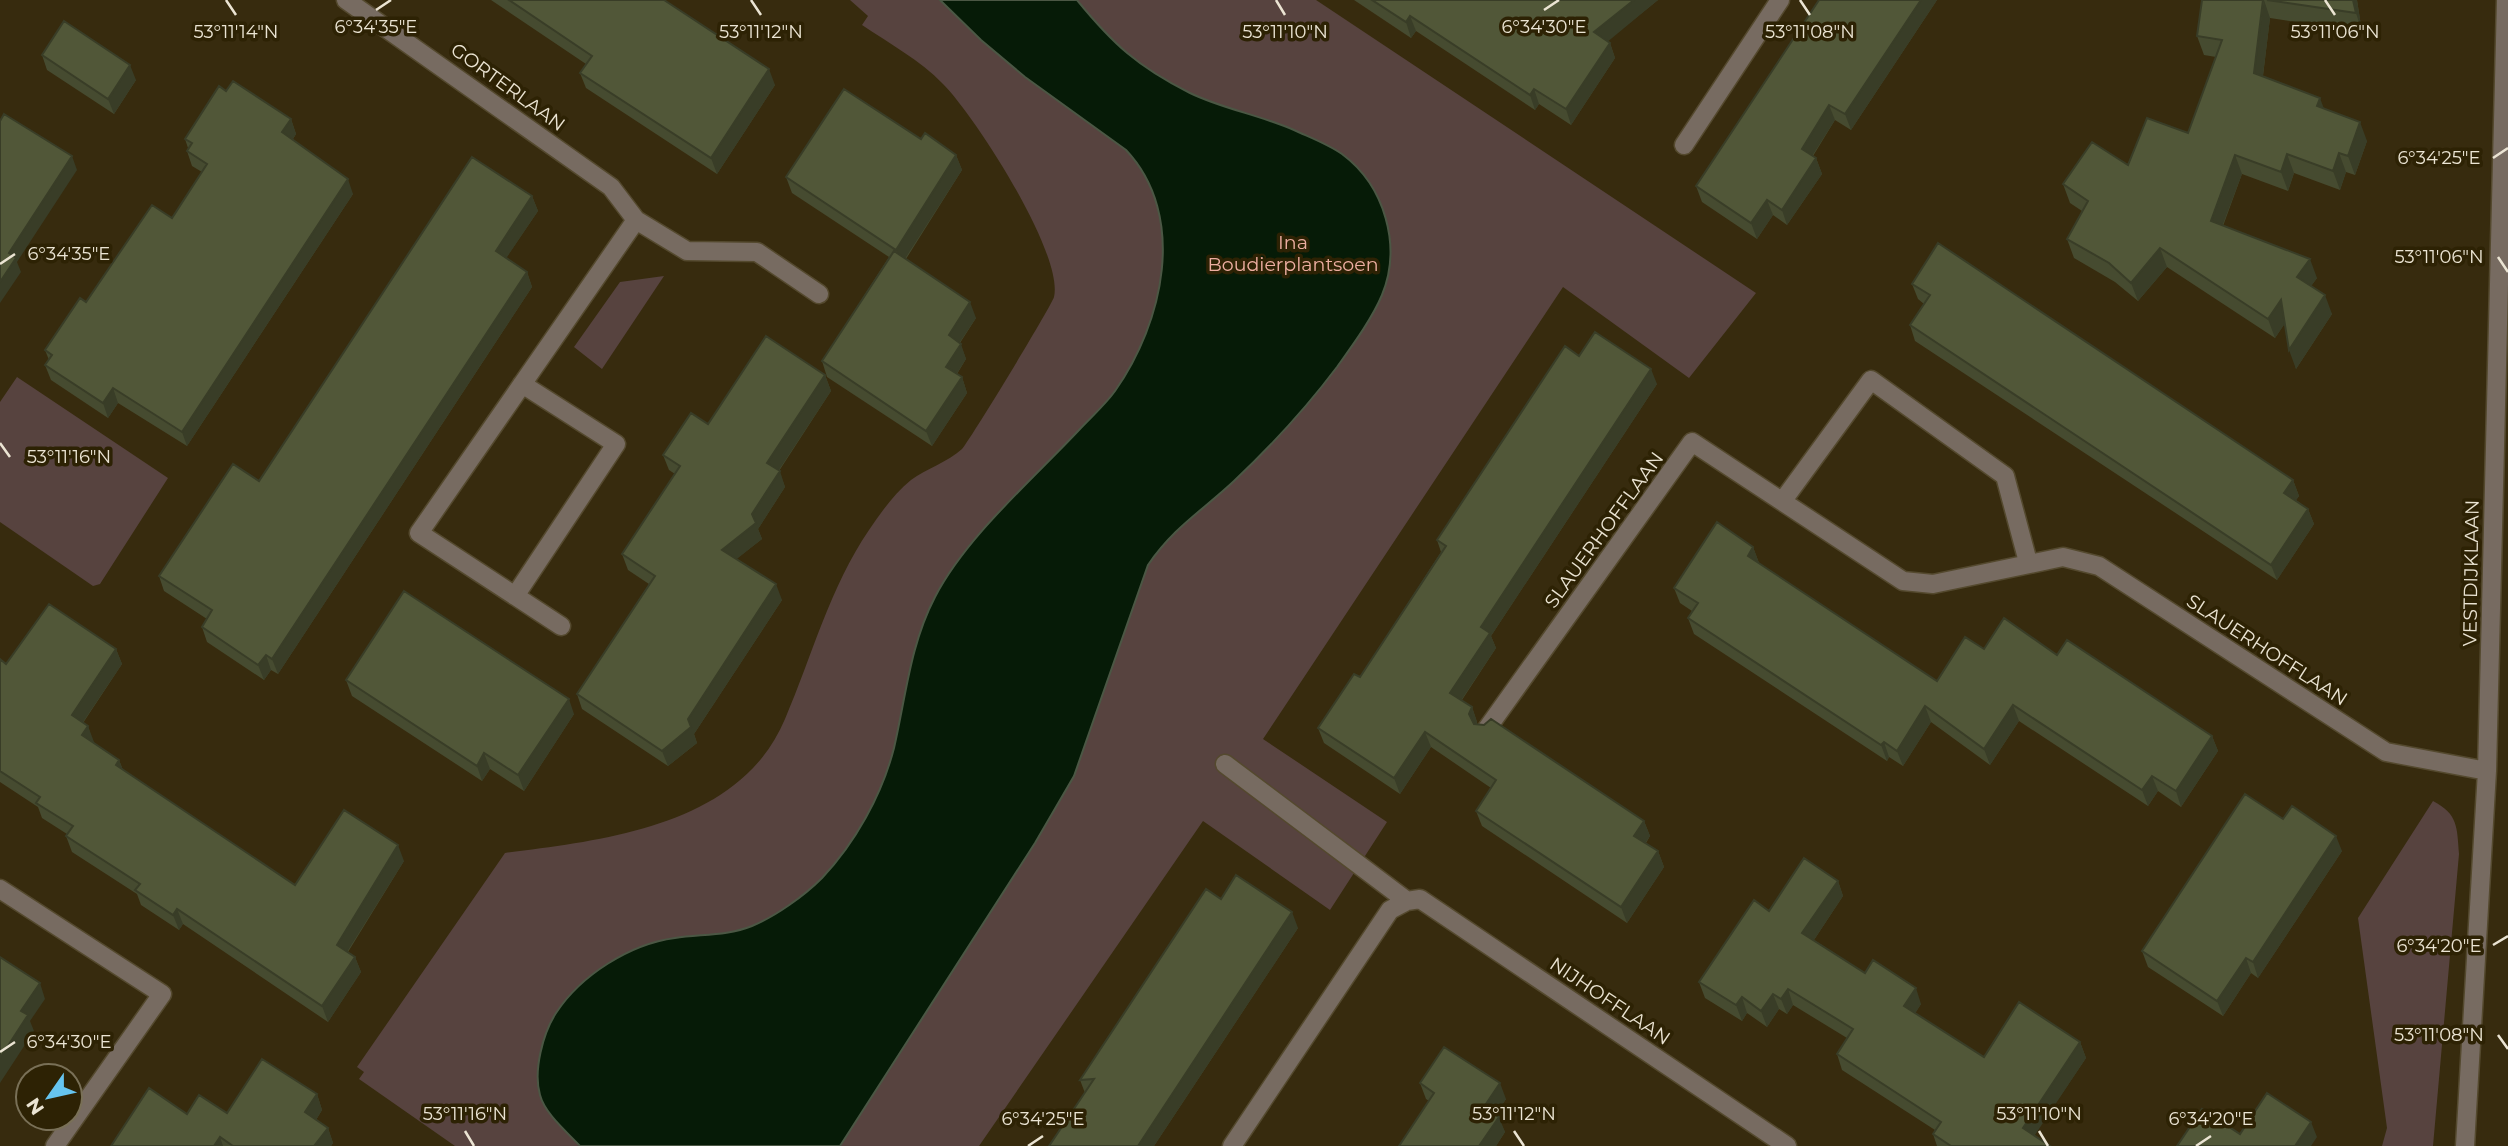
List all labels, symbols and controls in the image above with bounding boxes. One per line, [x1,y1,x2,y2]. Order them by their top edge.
text: 6°34'35"E [335,16,417,38]
text: 6°34'30"E [1502,16,1586,38]
text: 53°11'14"N [194,21,278,43]
text: 53°11'12"N [719,21,803,43]
text: 53°11'10"N [1242,21,1328,43]
text: 53°11'08"N [1765,21,1855,43]
text: 53°11'06"N [2290,21,2380,43]
street label: GORTERLAAN [446,38,570,136]
text: 6°34'25"E [2397,147,2481,169]
park label: Ina Boudierplantsoen [1207,231,1379,276]
text: 6°34'35"E [28,243,110,265]
text: 53°11'06"N [2394,246,2484,268]
text: 53°11'16"N [27,446,111,468]
street label: SLAUERHOFFLAAN [1540,448,1668,612]
street label: VESTDIJKLAAN [2458,500,2484,646]
street label: SLAUERHOFFLAAN [2182,589,2352,711]
text: 6°34'20"E [2396,935,2482,957]
street label: NIJHOFFLAAN [1545,952,1675,1050]
text: 53°11'08"N [2394,1024,2484,1046]
text: 6°34'30"E [27,1031,111,1053]
north arrow [14,1062,84,1132]
text: N [21,1093,49,1119]
text: 53°11'16"N [423,1103,507,1125]
text: 53°11'12"N [1472,1103,1556,1125]
text: 53°11'10"N [1996,1103,2082,1125]
text: 6°34'25"E [1001,1108,1085,1130]
text: 6°34'20"E [2168,1108,2254,1130]

